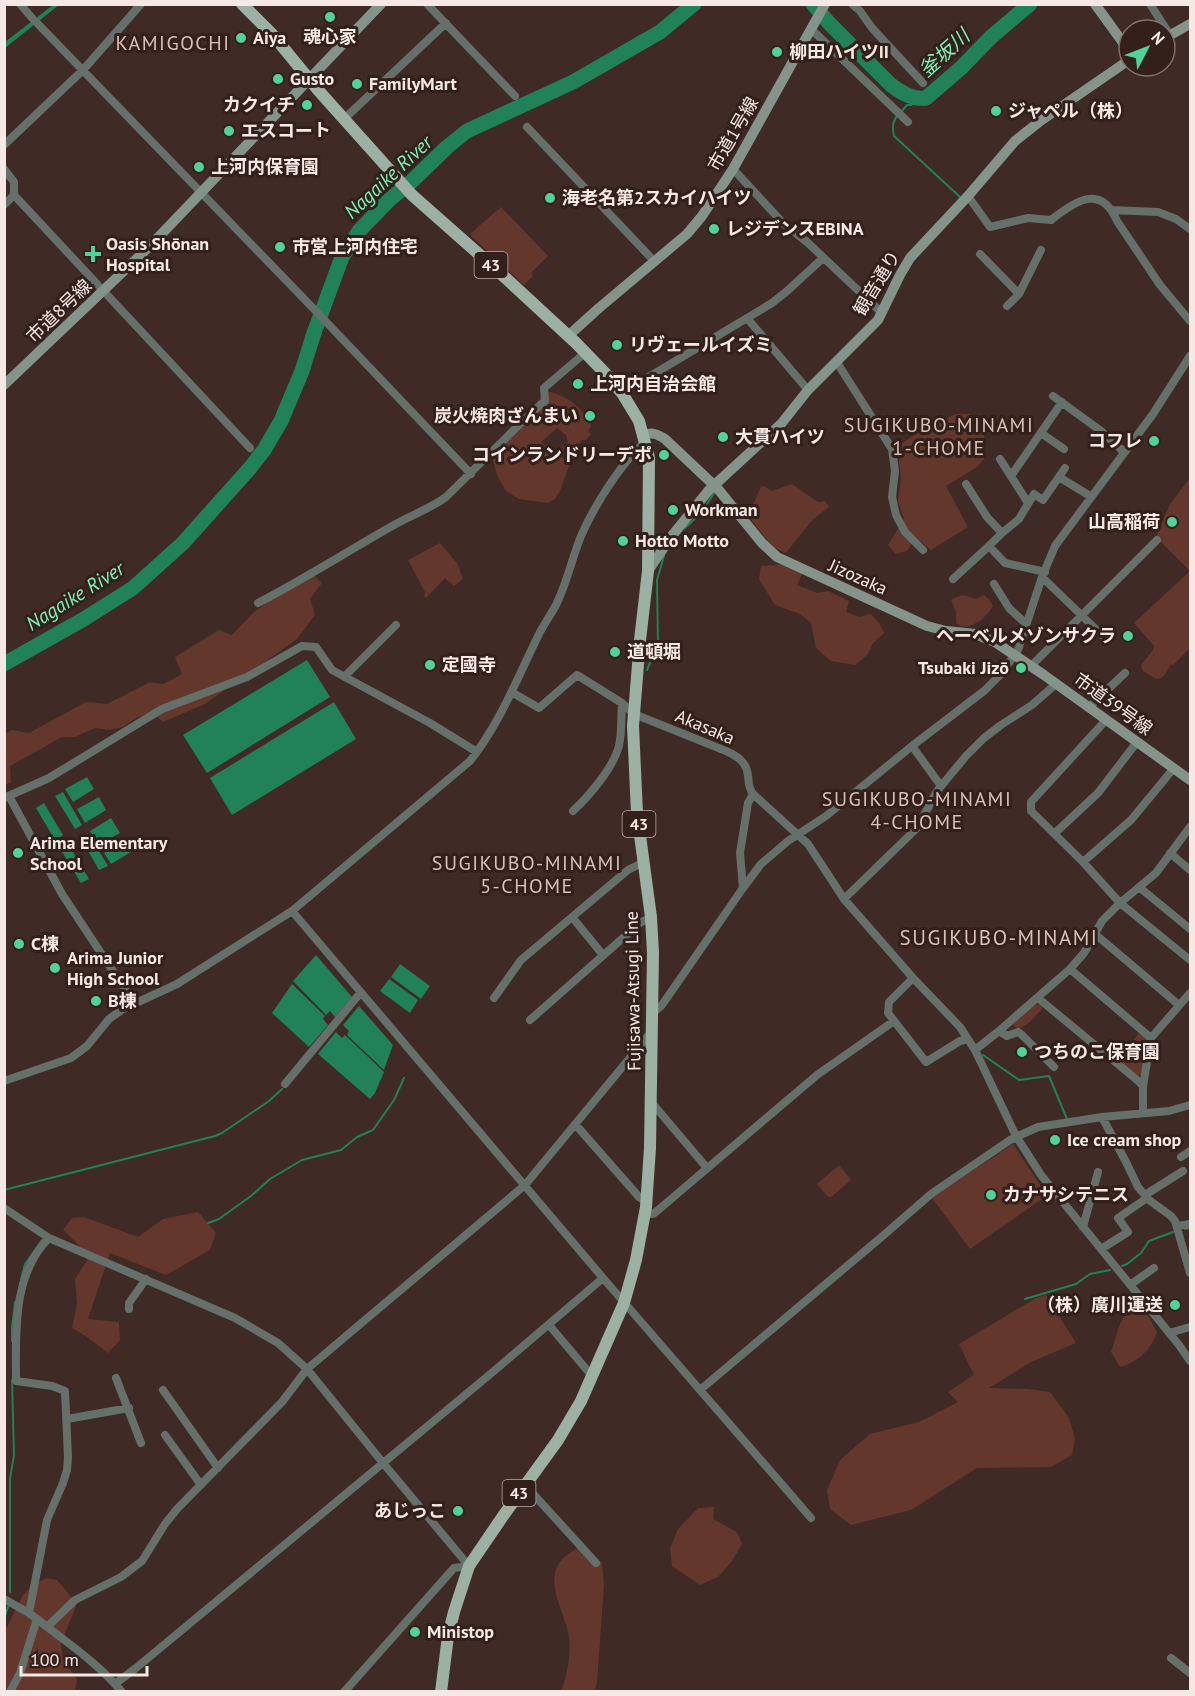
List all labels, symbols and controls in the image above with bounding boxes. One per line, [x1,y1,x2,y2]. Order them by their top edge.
marker: 魂心家 [323,10,337,24]
north arrow [1117,18,1177,78]
water label: 釜坂川 [913,22,976,83]
place label: 魂心家 [303,25,357,48]
place label: Aiya [253,26,286,49]
text: N [1147,27,1169,49]
district label: KAMIGOCHI [115,30,231,56]
marker: Aiya [234,31,248,45]
place label: 柳田ハイツII [789,40,889,63]
marker: 柳田ハイツII [770,45,784,59]
place label: Gusto [290,67,334,90]
marker: Gusto [271,72,285,86]
place label: FamilyMart [369,72,457,95]
marker: FamilyMart [350,77,364,91]
place label: カクイチ [223,93,295,116]
street label: 市道1号線 [702,93,763,175]
marker: カクイチ [300,98,314,112]
place label: ジャペル（株） [1008,99,1133,122]
marker: ジャペル（株） [989,104,1003,118]
place label: エスコート [241,119,331,142]
marker: エスコート [222,124,236,138]
water label: Nagaike River [338,129,439,224]
place label: 上河内保育園 [211,155,319,178]
marker: 上河内保育園 [192,160,206,174]
place label: 海老名第2スカイハイツ [562,186,752,209]
marker: 海老名第2スカイハイツ [543,191,557,205]
place label: レジデンスEBINA [726,217,864,240]
marker: レジデンスEBINA [707,222,721,236]
place label: Oasis Shōnan Hospital [106,232,209,276]
place label: 市営上河内住宅 [292,235,418,258]
marker: 市営上河内住宅 [273,240,287,254]
marker: Oasis Shōnan Hospital [84,245,102,263]
street label: 観音通り [848,246,905,320]
road number: 43 [474,252,508,278]
street label: 市道8号線 [21,274,96,347]
place label: リヴェールイズミ [629,333,772,356]
marker: リヴェールイズミ [610,338,624,352]
place label: 上河内自治会館 [590,372,716,395]
marker: 上河内自治会館 [571,377,585,391]
place label: 炭火焼肉ざんまい [434,404,578,427]
marker: 炭火焼肉ざんまい [583,409,597,423]
district label: SUGIKUBO-MINAMI 1-CHOME [844,412,1034,461]
place label: 大貫ハイツ [735,425,825,448]
place label: コフレ [1088,429,1142,452]
marker: 大貫ハイツ [716,430,730,444]
marker: コフレ [1147,434,1161,448]
place label: コインランドリーデポ [472,443,652,466]
marker: コインランドリーデポ [657,448,671,462]
place label: Workman [685,498,758,521]
marker: Workman [666,503,680,517]
place label: 山高稲荷 [1088,510,1160,533]
marker: 山高稲荷 [1165,515,1179,529]
place label: Hotto Motto [635,529,729,552]
marker: Hotto Motto [616,534,630,548]
street label: Jizozaka [824,553,891,600]
water label: Nagaike River [21,555,130,637]
place label: ヘーベルメゾンサクラ [936,624,1116,647]
marker: ヘーベルメゾンサクラ [1121,629,1135,643]
place label: 道頓堀 [627,640,681,663]
marker: 道頓堀 [608,645,622,659]
place label: 定國寺 [442,653,496,676]
place label: Tsubaki Jizō [918,656,1009,679]
marker: 定國寺 [423,658,437,672]
marker: Tsubaki Jizō [1014,661,1028,675]
street label: 市道39号線 [1069,667,1157,740]
street label: Akasaka [672,704,738,749]
district label: SUGIKUBO-MINAMI 4-CHOME [822,786,1012,835]
road number: 43 [622,811,656,837]
place label: Arima Elementary School [30,831,168,875]
marker: Arima Elementary School [11,846,25,860]
district label: SUGIKUBO-MINAMI 5-CHOME [432,850,622,899]
street label: Fujisawa-Atsugi Line [620,911,645,1071]
district label: SUGIKUBO-MINAMI [900,924,1098,951]
place label: C棟 [31,932,59,955]
marker: C棟 [12,937,26,951]
place label: Arima Junior High School [67,946,164,990]
marker: Arima Junior High School [48,961,62,975]
place label: B棟 [108,989,137,1012]
marker: B棟 [89,994,103,1008]
place label: つちのこ保育園 [1034,1040,1160,1063]
marker: つちのこ保育園 [1015,1045,1029,1059]
place label: Ice cream shop [1067,1128,1182,1151]
marker: Ice cream shop [1048,1133,1062,1147]
place label: カナサシテニス [1003,1183,1129,1206]
marker: カナサシテニス [984,1188,998,1202]
place label: （株）廣川運送 [1037,1293,1163,1316]
marker: （株）廣川運送 [1168,1298,1182,1312]
road number: 43 [502,1480,536,1506]
place label: あじっこ [374,1499,446,1522]
marker: あじっこ [451,1504,465,1518]
place label: Ministop [427,1620,494,1643]
marker: Ministop [408,1625,422,1639]
scale bar [21,1639,147,1677]
text: 100 m [30,1648,79,1671]

